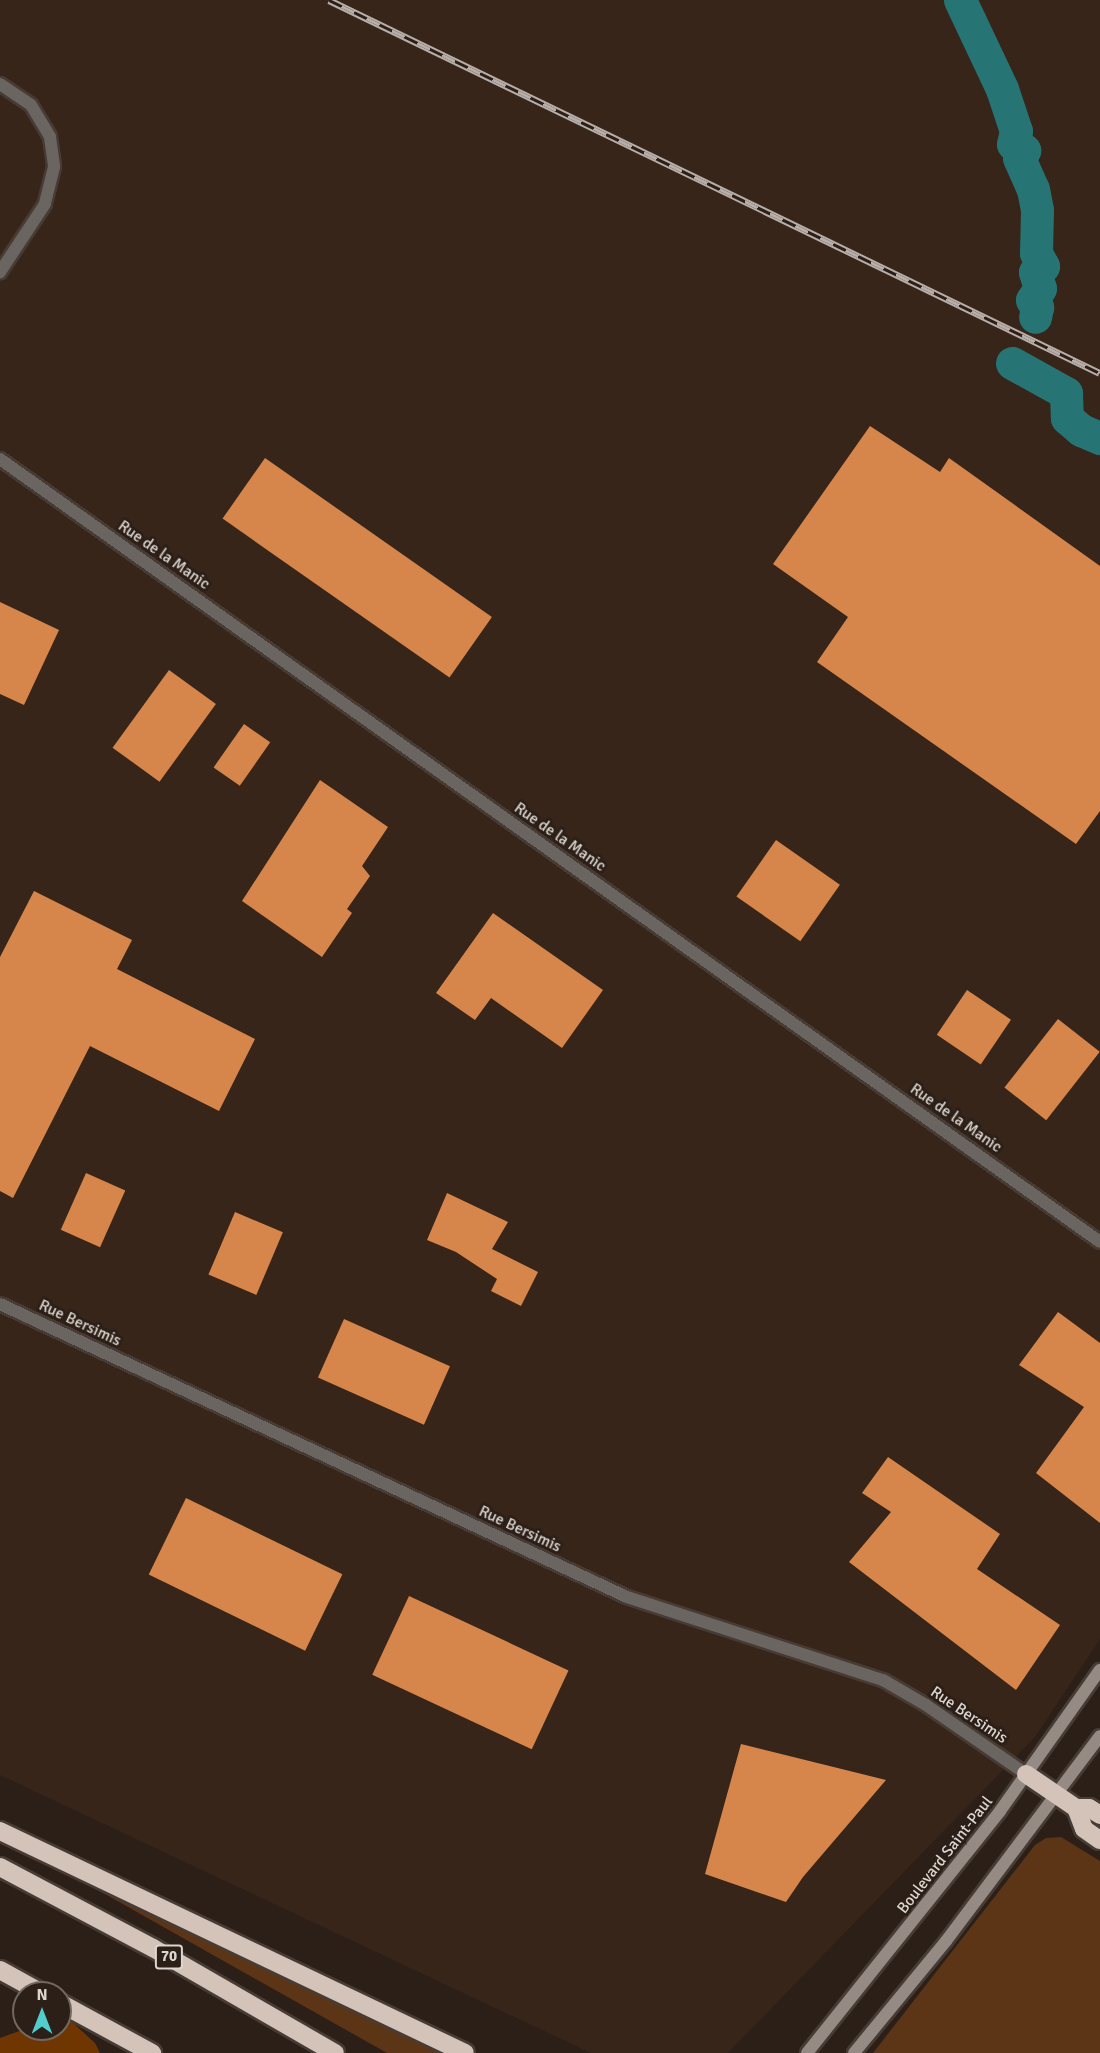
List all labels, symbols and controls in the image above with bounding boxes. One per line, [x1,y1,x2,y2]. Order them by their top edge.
street label: Rue de la Manic [114,516,214,594]
street label: Rue de la Manic [510,798,610,876]
street label: Rue de la Manic [906,1079,1006,1157]
street label: Rue Bersimis [36,1296,124,1350]
street label: Rue Bersimis [476,1502,564,1556]
street label: Rue Bersimis [927,1682,1011,1748]
street label: Boulevard Saint-Paul [893,1792,997,1918]
road number: 70 [154,1945,184,1969]
north arrow [12,1981,72,2041]
text: N [36,1985,48,2005]

